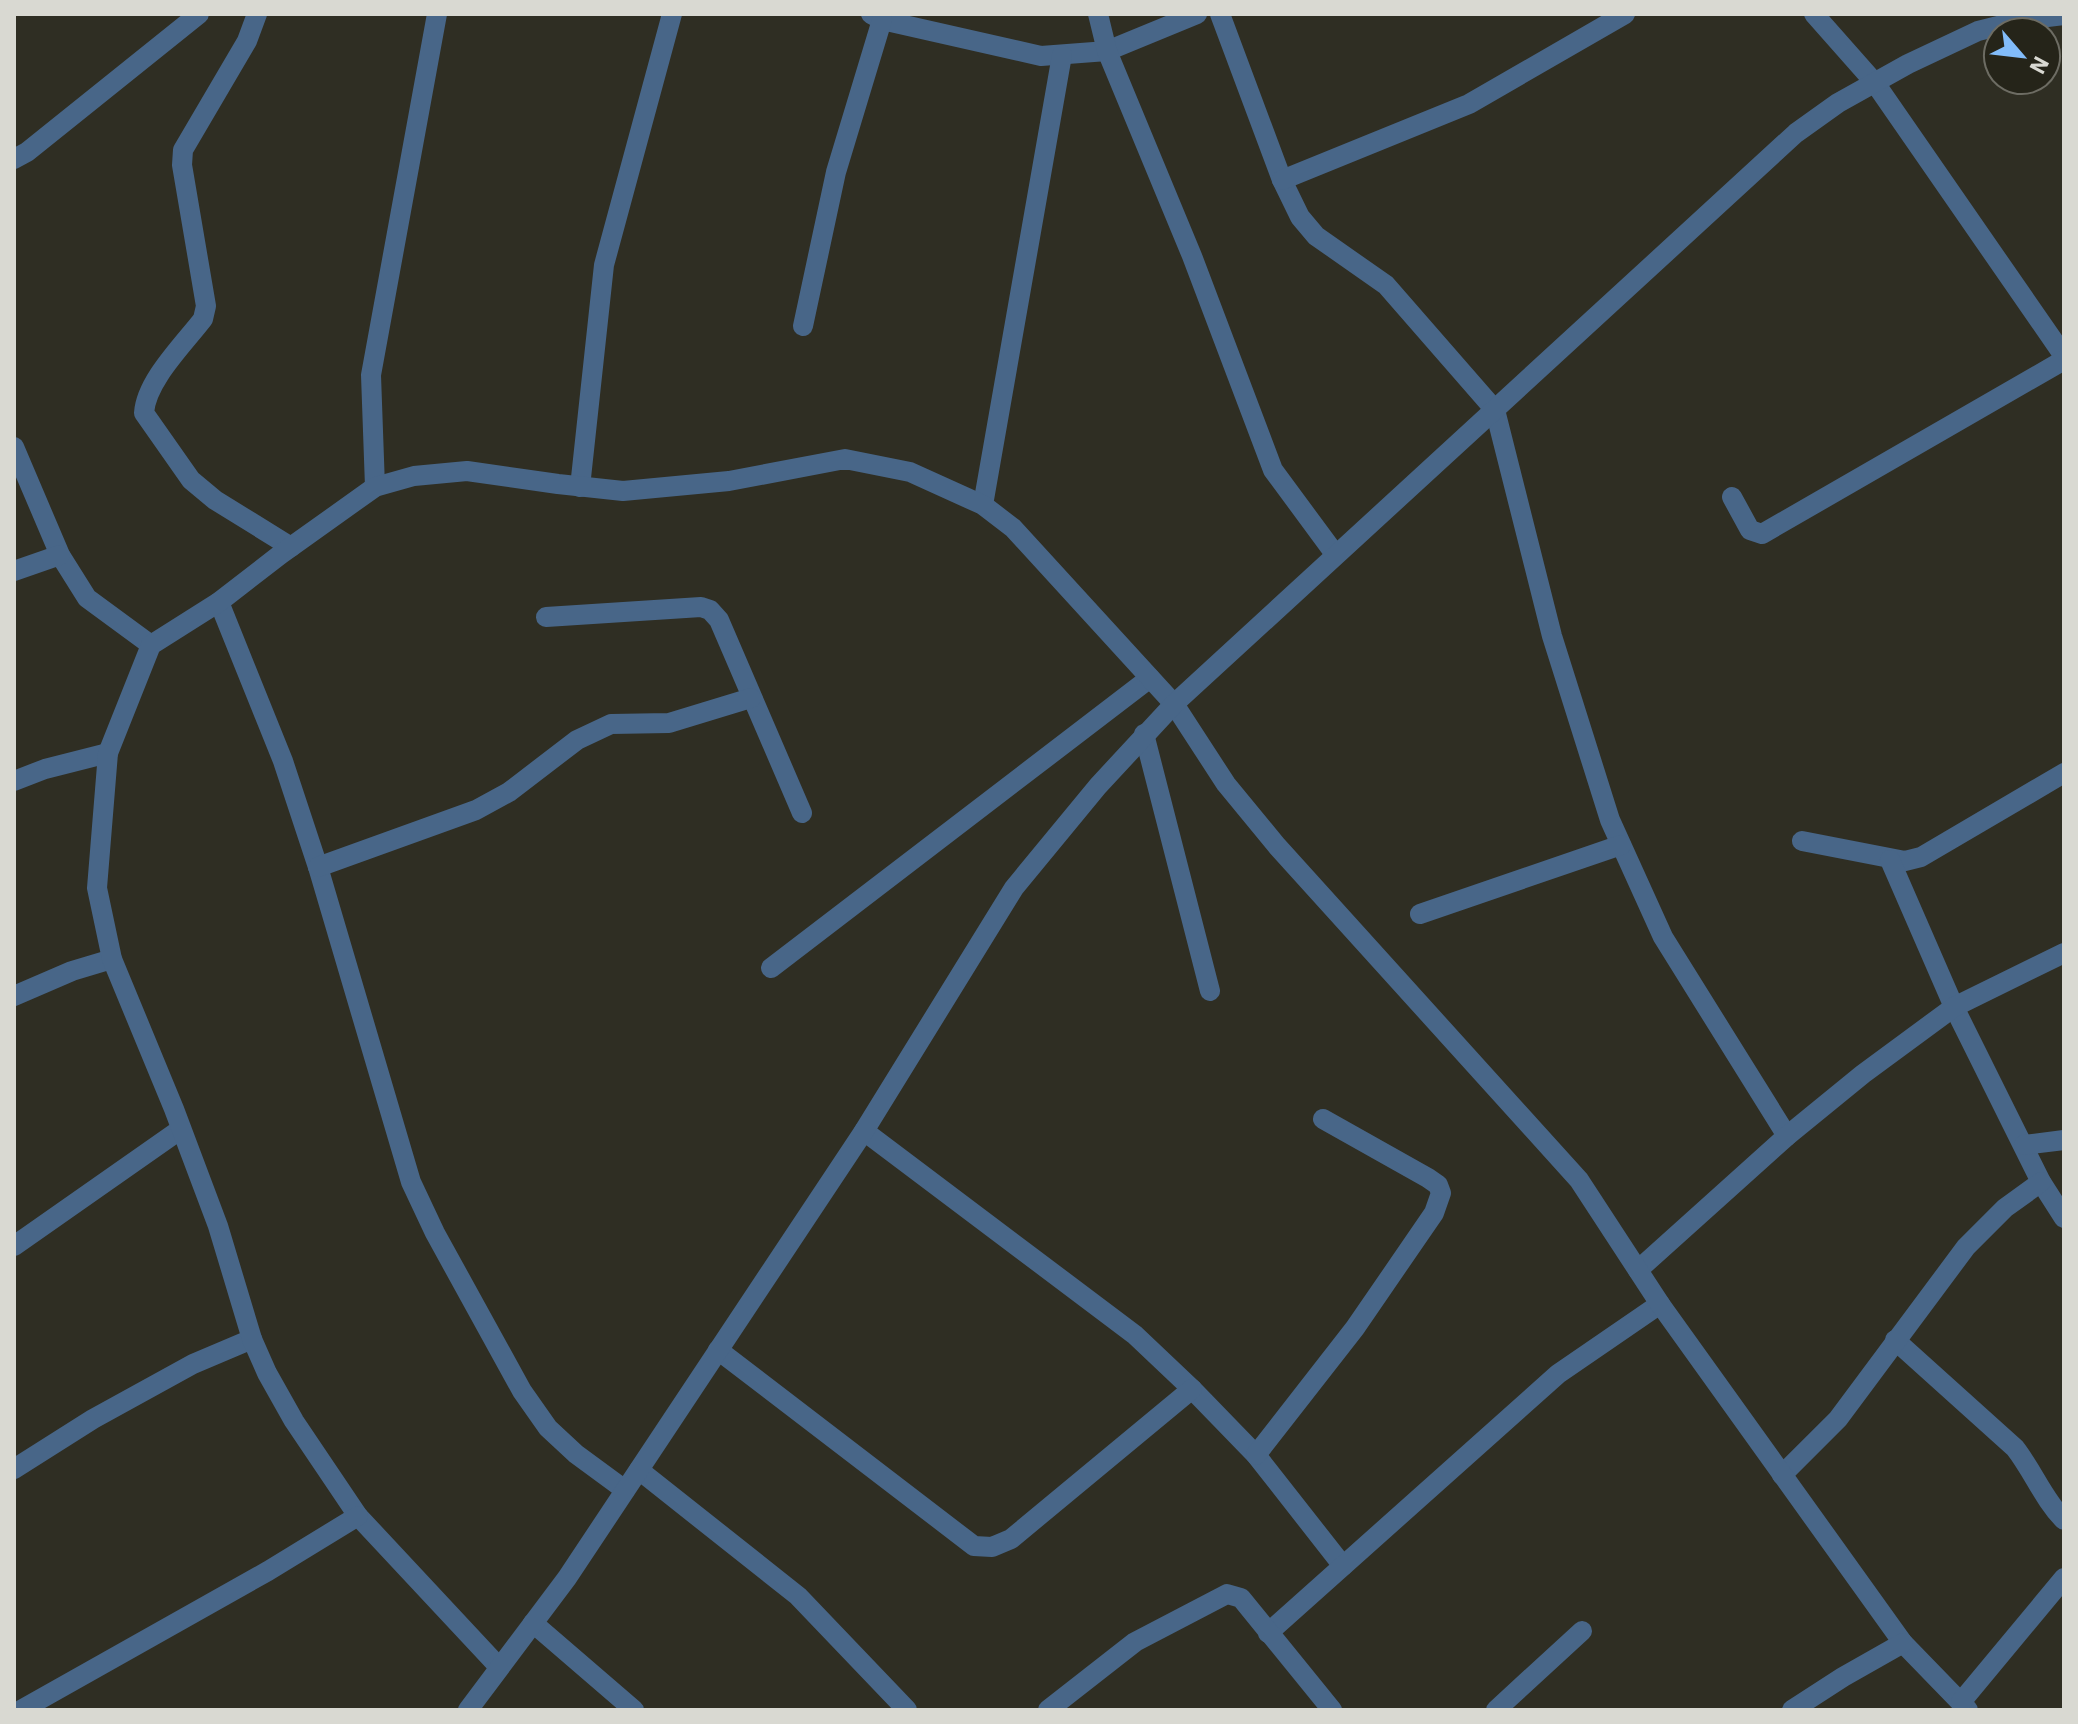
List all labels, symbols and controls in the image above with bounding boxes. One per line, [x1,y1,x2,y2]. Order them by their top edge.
north arrow [1982,16,2062,96]
text: N [2024,52,2057,79]

